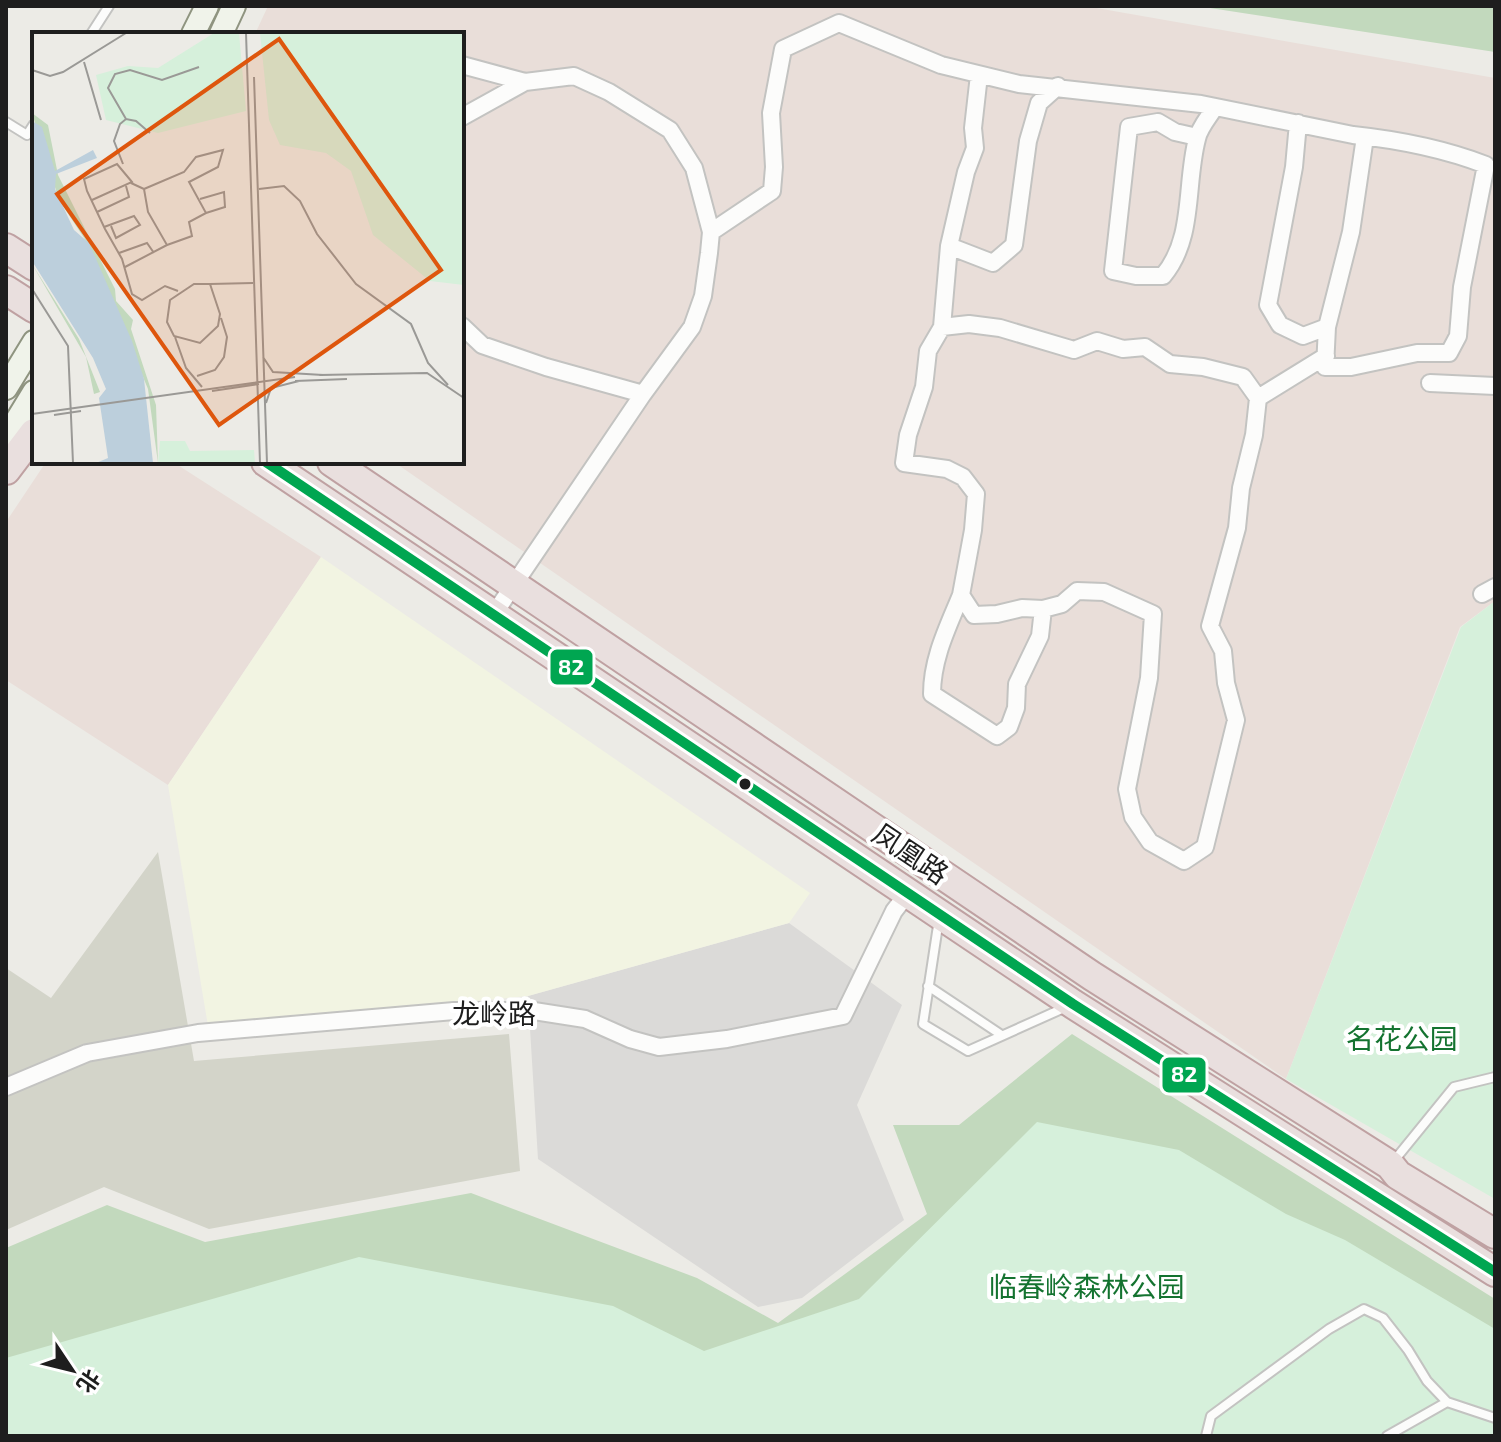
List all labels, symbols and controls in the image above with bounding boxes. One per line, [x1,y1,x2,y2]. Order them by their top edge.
inset map [32,32,464,464]
line badge: 82 [549,648,594,686]
text: 82 [558,653,584,679]
unlabelled marker [737,776,753,792]
street label: 凤凰路 [867,815,955,891]
street label: 龙岭路 [452,996,536,1030]
park label: 名花公园 [1346,1021,1458,1055]
line badge: 82 [1161,1056,1207,1094]
text: 82 [1171,1060,1197,1086]
park label: 临春岭森林公园 [989,1269,1185,1303]
north arrow [32,1330,112,1410]
text: 北 [72,1366,106,1399]

